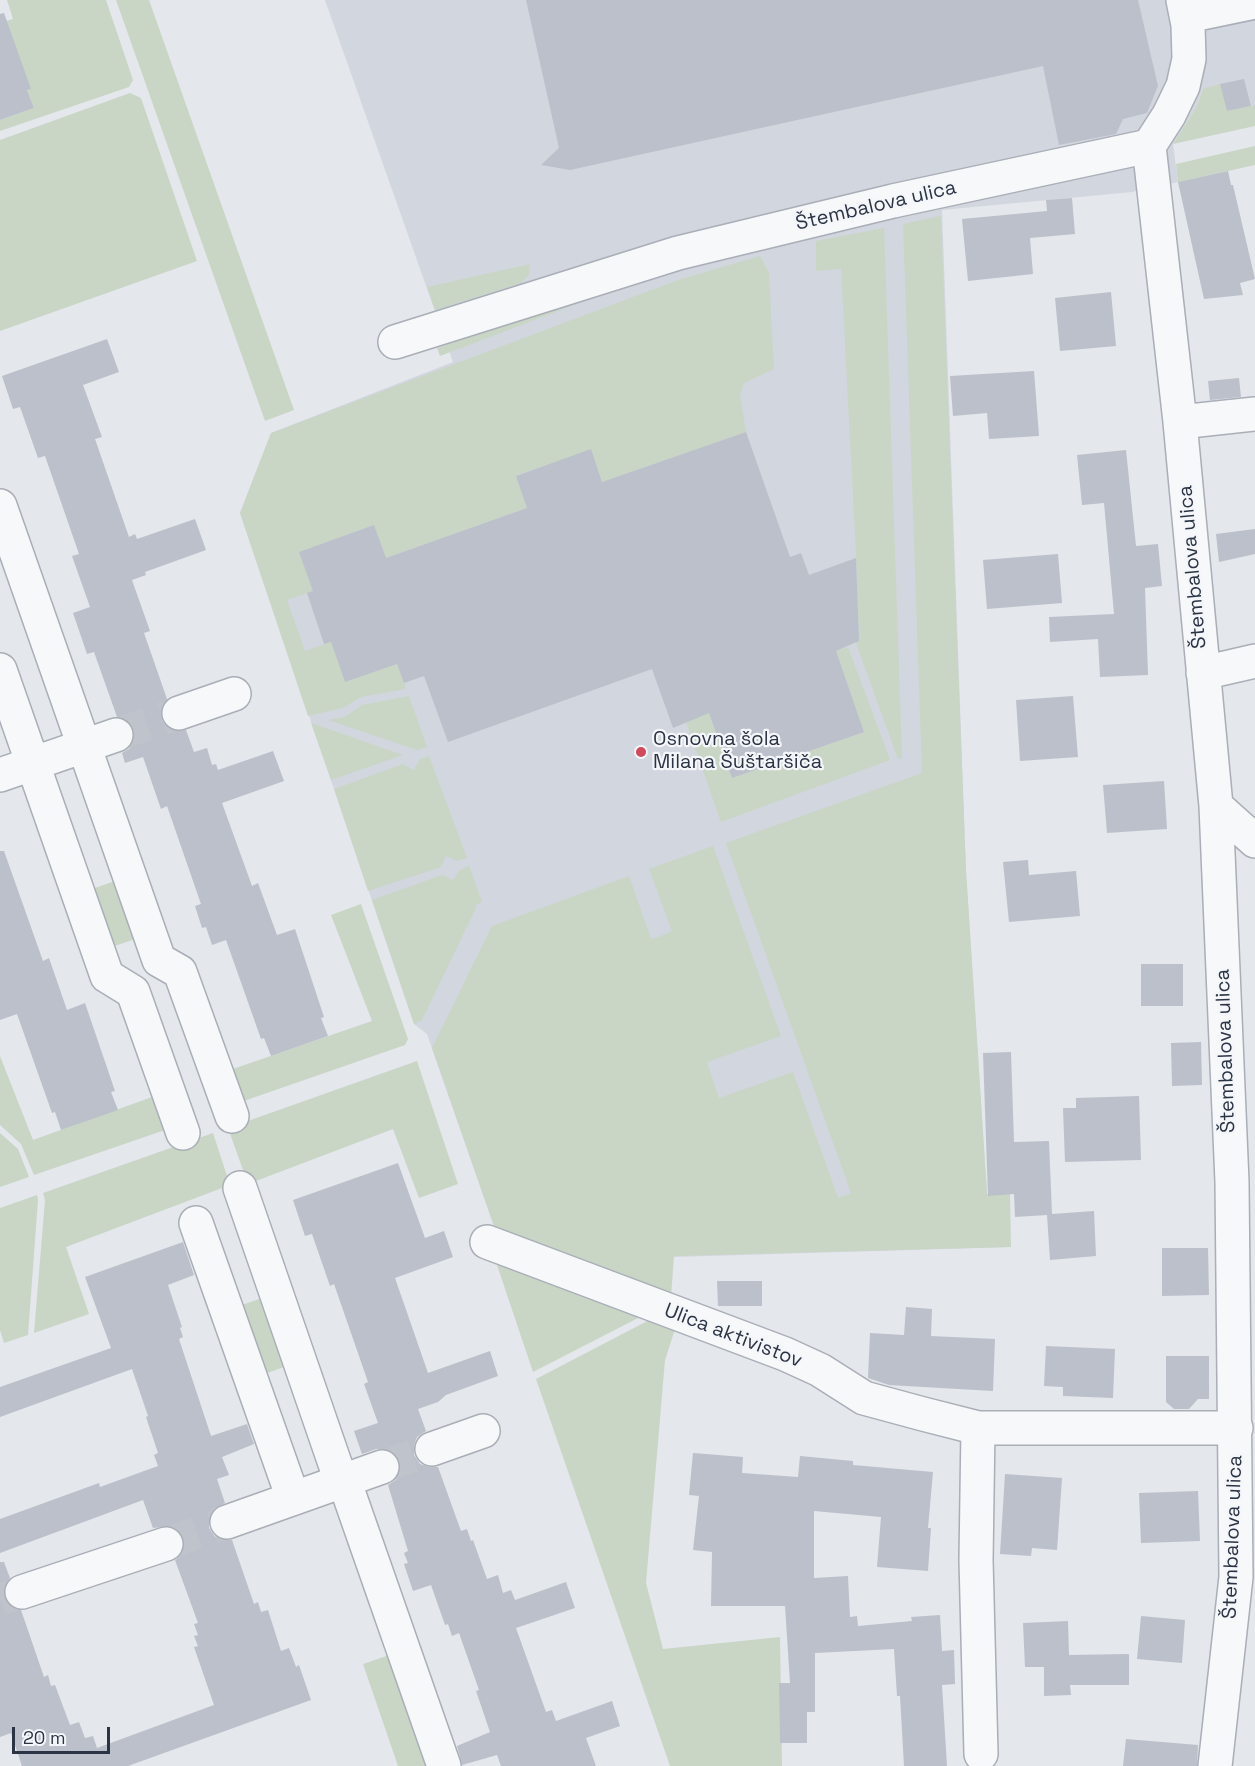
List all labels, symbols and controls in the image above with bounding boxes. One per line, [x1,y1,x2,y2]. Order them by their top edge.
street label: Štembalova ulica [793,176,959,236]
street label: Štembalova ulica [1174,484,1212,650]
place label: Osnovna šola Milana Šuštaršiča [653,728,822,775]
marker: Osnovna šola Milana Šuštaršiča [634,745,648,759]
street label: Štembalova ulica [1211,969,1241,1133]
street label: Ulica aktivistov [661,1299,805,1373]
street label: Štembalova ulica [1218,1455,1248,1619]
scale bar [15,1715,112,1753]
text: 20 m [23,1726,66,1749]

